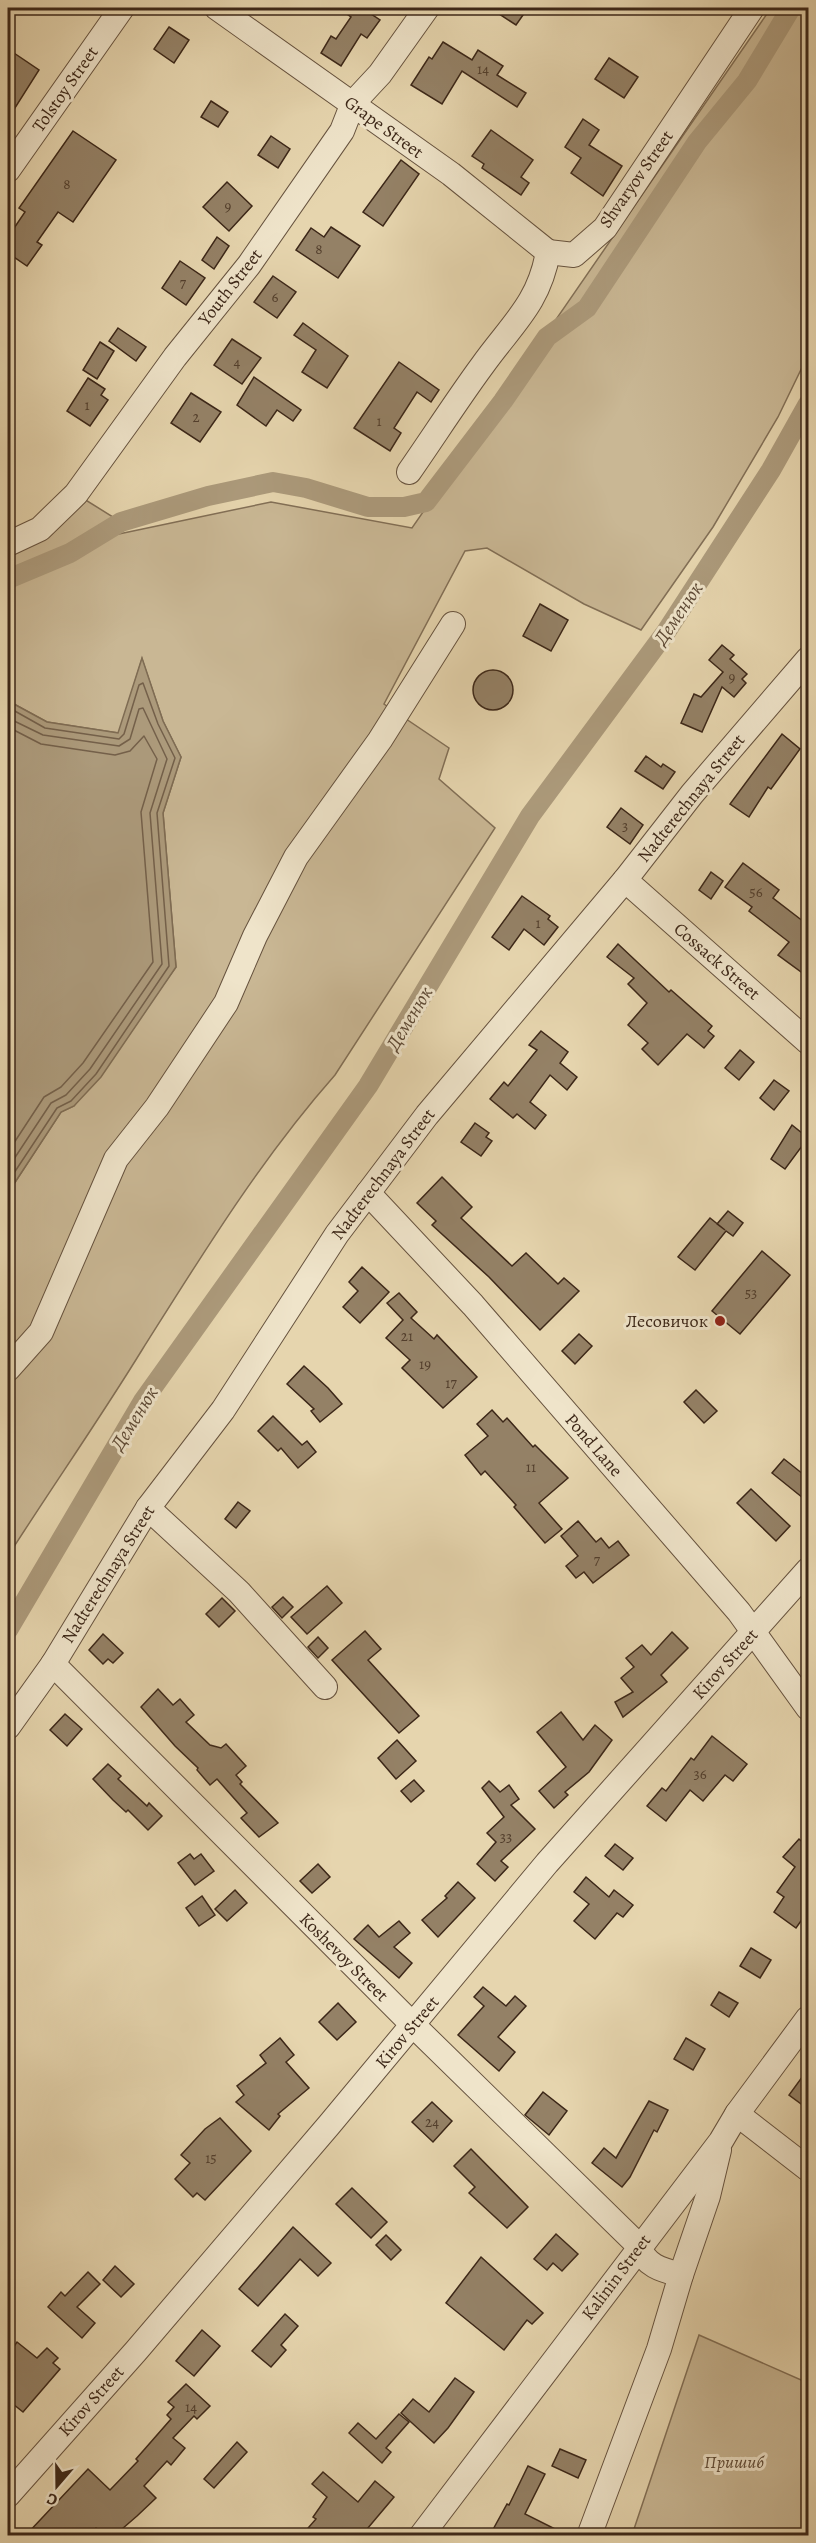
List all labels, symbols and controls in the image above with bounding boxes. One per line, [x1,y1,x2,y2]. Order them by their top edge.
street label: Tolstoy Street [27,41,103,137]
house number: 14 [477,59,489,79]
street label: Grape Street [340,90,428,164]
street label: Shvaryov Street [593,125,679,233]
house number: 8 [63,174,71,194]
house number: 9 [225,196,232,216]
house number: 8 [315,239,323,259]
street label: Youth Street [192,244,268,331]
house number: 7 [180,273,187,293]
house number: 6 [272,287,279,307]
house number: 4 [234,352,241,372]
house number: 1 [84,395,90,415]
house number: 2 [192,407,200,427]
house number: 1 [376,411,382,431]
water label: Деменюк [646,577,709,652]
house number: 9 [729,667,736,687]
street label: Nadterechnaya Street [632,729,750,867]
house number: 3 [622,816,628,836]
house number: 56 [749,882,763,902]
house number: 1 [535,913,541,933]
street label: Cossack Street [669,917,765,1005]
water label: Деменюк [379,981,439,1057]
street label: Nadterechnaya Street [326,1103,440,1245]
house number: 53 [745,1283,757,1303]
place label: Лесовичок [626,1309,708,1333]
marker: Лесовичок [713,1314,727,1328]
house number: 21 [401,1326,413,1346]
house number: 19 [419,1354,431,1374]
house number: 17 [445,1373,457,1393]
water label: Деменюк [103,1381,165,1457]
street label: Pond Lane [560,1408,628,1482]
house number: 11 [526,1457,536,1477]
street label: Nadterechnaya Street [56,1500,160,1648]
house number: 7 [594,1550,601,1570]
street label: Kirov Street [687,1623,763,1705]
house number: 36 [693,1764,707,1784]
house number: 33 [500,1827,512,1847]
street label: Koshevoy Street [294,1907,394,2007]
street label: Kirov Street [370,1991,444,2073]
house number: 24 [425,2112,439,2132]
house number: 15 [205,2148,217,2168]
street label: Kalinin Street [576,2229,656,2325]
street label: Kirov Street [53,2360,129,2442]
house number: 14 [185,2397,197,2417]
park label: Пришиб [704,2450,765,2474]
north arrow [27,2456,87,2516]
text: С [44,2487,61,2511]

